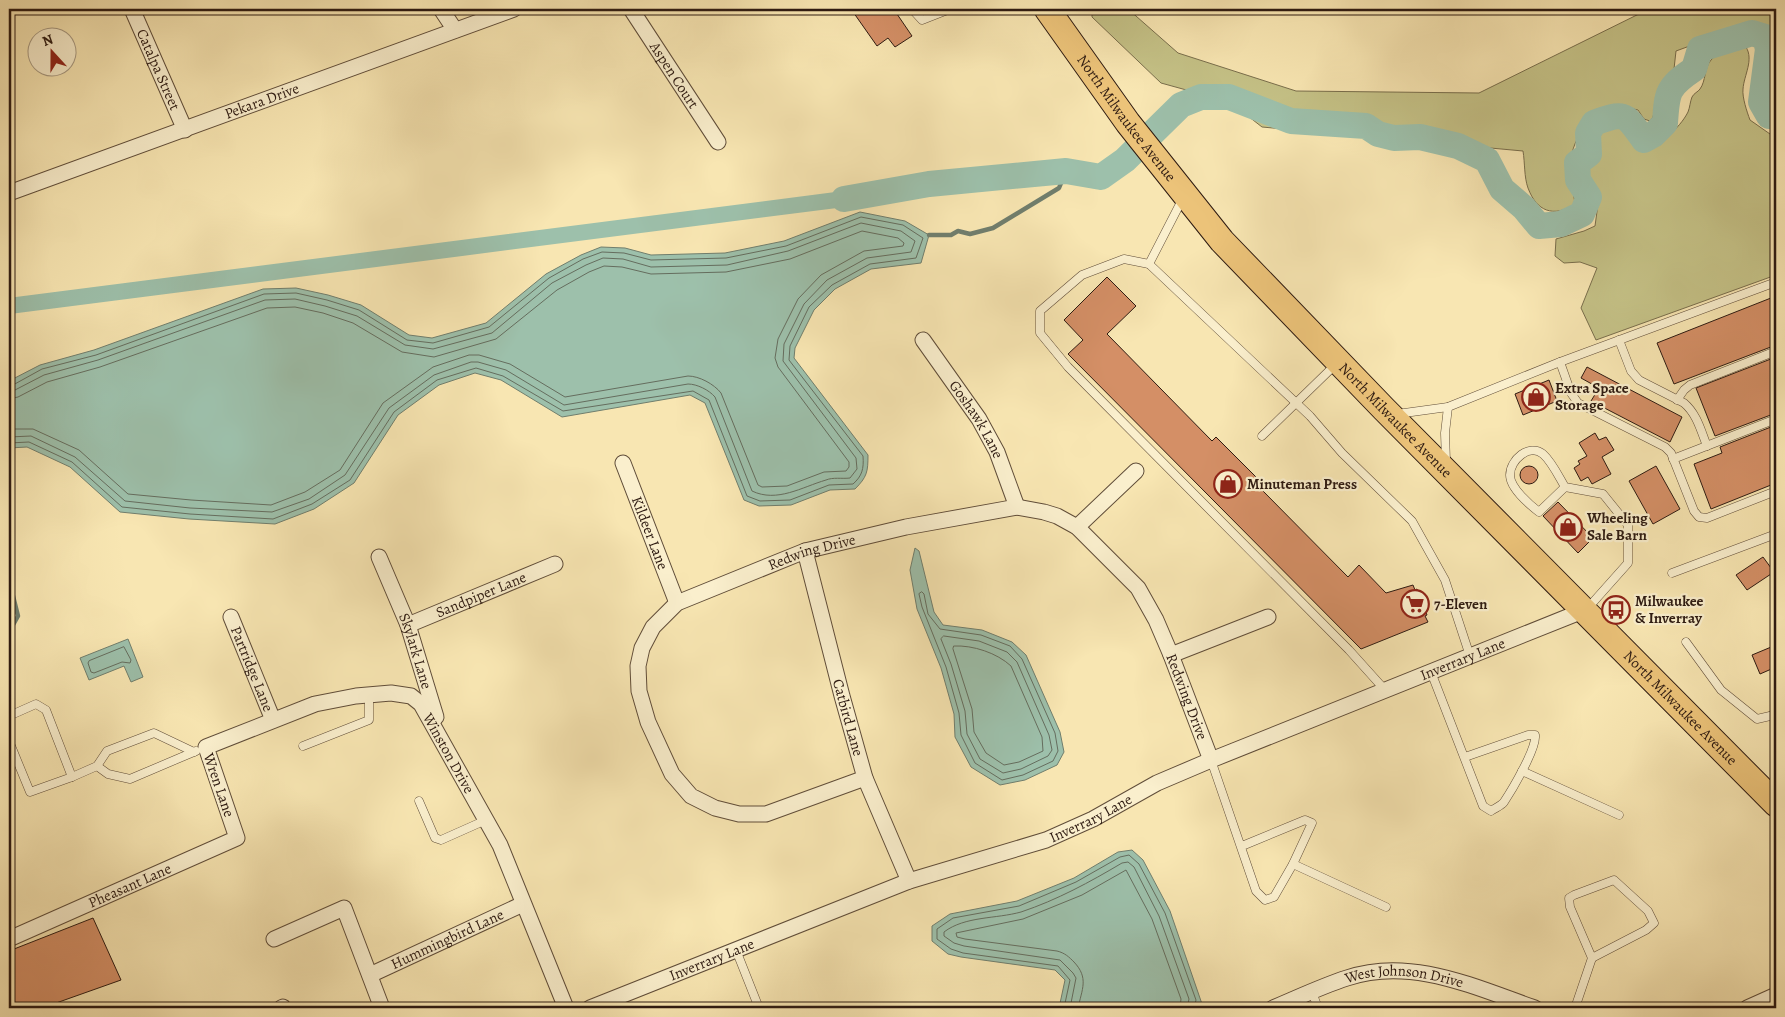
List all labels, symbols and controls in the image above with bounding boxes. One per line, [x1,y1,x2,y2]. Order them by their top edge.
street label: Catalpa Street [132,26,185,113]
north arrow [28,28,78,78]
text: N [39,30,56,51]
street label: Aspen Court [645,37,703,112]
street label: North Milwaukee Avenue [1072,51,1181,186]
street label: Pekara Drive [222,78,302,124]
street label: North Milwaukee Avenue [1334,358,1457,482]
street label: Goshawk Lane [945,376,1008,461]
place label: Extra Space Storage [1555,378,1629,415]
shop icon: Extra Space Storage [1521,382,1551,412]
shop icon: Minuteman Press [1213,469,1243,499]
place label: Minuteman Press [1247,474,1357,494]
street label: Kildeer Lane [627,493,673,573]
place label: Wheeling Sale Barn [1586,508,1648,545]
shop icon: Wheeling Sale Barn [1553,512,1583,542]
street label: Redwing Drive [765,529,858,575]
street label: Sandpiper Lane [433,567,529,622]
supermarket icon: 7-Eleven [1400,589,1430,619]
place label: Milwaukee & Inverray [1635,591,1704,628]
place label: 7-Eleven [1434,594,1488,614]
bus stop icon: Milwaukee & Inverray [1601,595,1631,625]
street label: Skylark Lane [394,610,437,692]
street label: Partridge Lane [226,623,279,715]
street label: Inverrary Lane [1417,633,1508,685]
street label: North Milwaukee Avenue [1619,646,1742,770]
street label: Redwing Drive [1161,651,1212,743]
street label: Catbird Lane [828,677,868,759]
street label: Winston Drive [418,709,479,797]
street label: Wren Lane [198,749,239,820]
street label: Inverrary Lane [1046,789,1136,847]
street label: Pheasant Lane [85,858,175,913]
street label: Hummingbird Lane [387,904,507,974]
street label: Inverrary Lane [666,934,757,985]
street label: West Johnson Drive [1341,961,1466,992]

